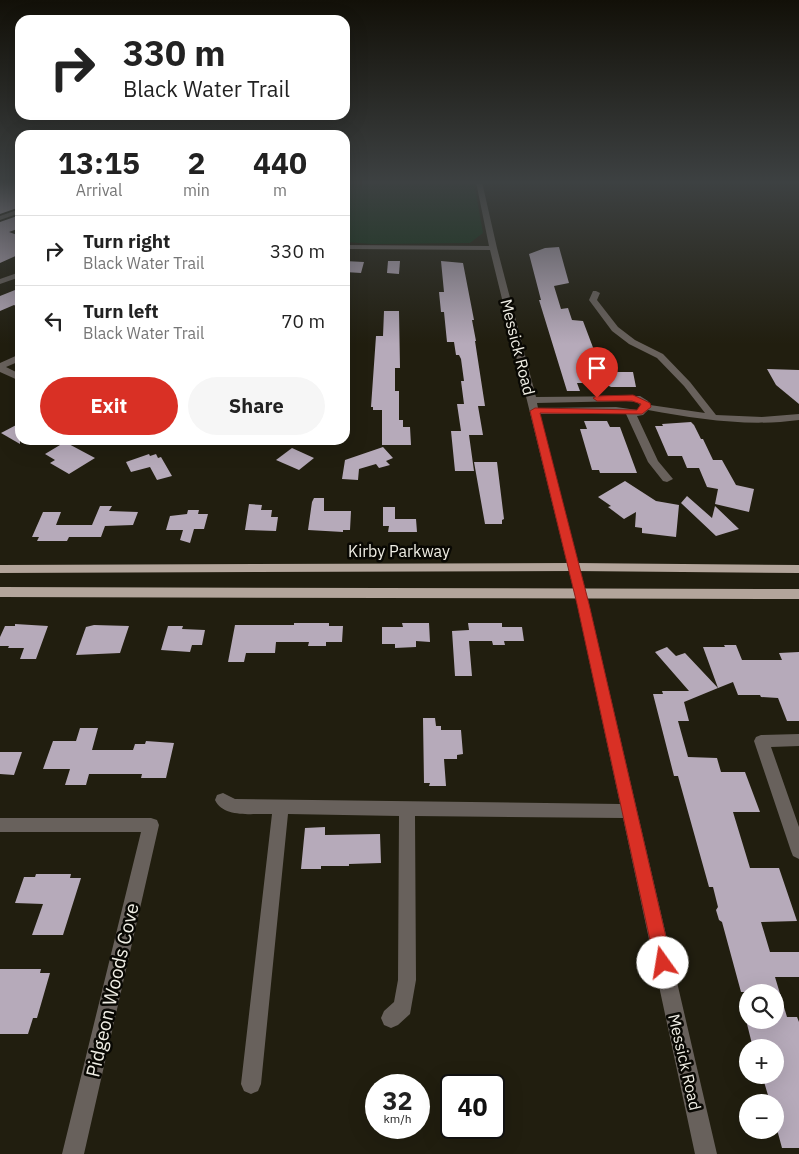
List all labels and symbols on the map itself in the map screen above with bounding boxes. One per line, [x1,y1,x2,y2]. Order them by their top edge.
street label: Messick Road [496,297,540,397]
pin [576,347,618,398]
street label: Kirby Parkway [348,541,450,561]
street label: Pidgeon Woods Cove [80,901,144,1079]
position arrow [636,936,688,988]
street label: Messick Road [664,1012,706,1112]
speed limit sign: 40 [440,1074,505,1139]

